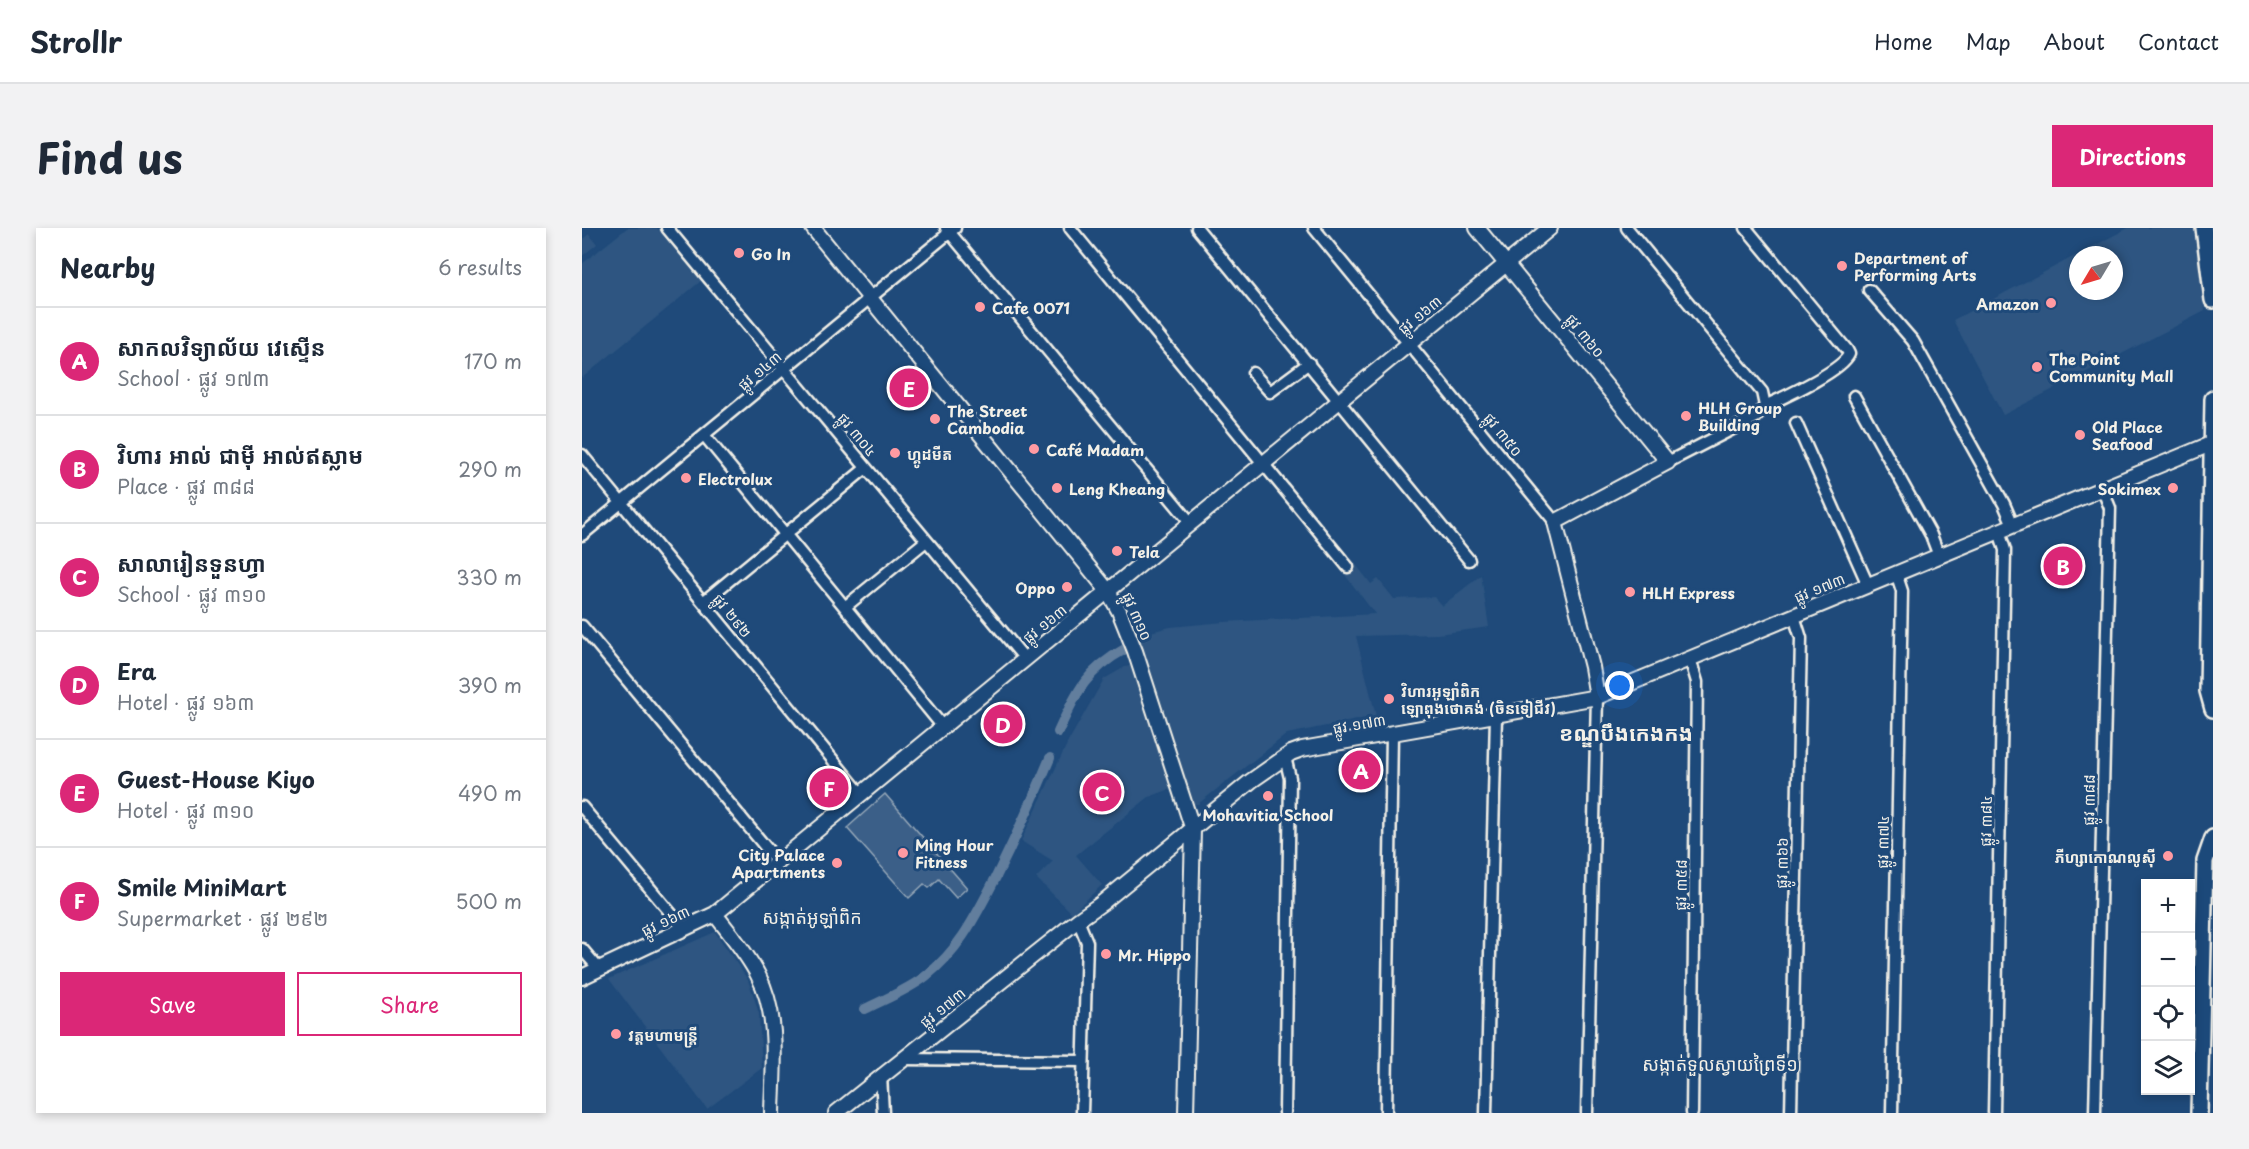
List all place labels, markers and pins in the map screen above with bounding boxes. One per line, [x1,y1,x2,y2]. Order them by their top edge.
place label: Go In [751,242,791,265]
marker: Go In [732,246,746,260]
place label: Department of Performing Arts [1854,246,1976,286]
marker: Department of Performing Arts [1835,259,1849,273]
place label: Amazon [1976,292,2039,315]
place label: Cafe 0071 [992,296,1070,319]
marker: Amazon [2044,296,2058,310]
marker: Cafe 0071 [973,300,987,314]
place label: The Point Community Mall [2049,347,2173,387]
marker: The Point Community Mall [2030,360,2044,374]
pin: E [890,366,928,410]
place label: HLH Group Building [1698,396,1782,436]
place label: The Street Cambodia [947,399,1028,439]
marker: HLH Group Building [1679,409,1693,423]
marker: The Street Cambodia [928,412,942,426]
place label: Old Place Seafood [2092,415,2163,455]
marker: Old Place Seafood [2073,428,2087,442]
place label: Café Madam [1046,438,1144,461]
place label: ហ្គូដមីត [907,442,952,469]
marker: Café Madam [1027,442,1041,456]
marker: ហ្គូដមីត [888,446,902,460]
place label: Electrolux [698,467,773,490]
marker: Electrolux [679,471,693,485]
place label: Leng Kheang [1069,477,1165,500]
place label: Sokimex [2097,477,2162,500]
marker: Leng Kheang [1050,481,1064,495]
marker: Sokimex [2166,481,2180,495]
place label: Tela [1129,540,1160,563]
marker: Tela [1110,544,1124,558]
pin: B [2044,544,2082,588]
place label: Oppo [1015,576,1055,599]
marker: Oppo [1060,580,1074,594]
place label: HLH Express [1642,581,1735,604]
marker: HLH Express [1623,585,1637,599]
place label: វិហារអូឡាំពិក ឡោពុងថោគង់ (ចិនទៀជីវ) [1400,679,1556,719]
marker: វិហារអូឡាំពិក ឡោពុងថោគង់ (ចិនទៀជីវ) [1382,692,1396,706]
pin: D [984,702,1022,746]
pin: A [1342,748,1380,792]
pin: F [810,766,848,810]
pin: C [1082,770,1122,814]
marker: Mohavitia School [1261,789,1275,803]
place label: Mohavitia School [1203,803,1333,826]
place label: Ming Hour Fitness [915,833,994,873]
place label: City Palace Apartments [732,843,825,883]
place label: ភីហ្សាកោណលូស៊ី [2055,845,2156,868]
marker: Ming Hour Fitness [896,846,910,860]
marker: ភីហ្សាកោណលូស៊ី [2161,849,2175,863]
marker: City Palace Apartments [830,856,844,870]
place label: Mr. Hippo [1118,943,1191,966]
marker: Mr. Hippo [1099,947,1113,961]
place label: វត្តមហាមន្រ្តី [628,1023,698,1048]
marker: វត្តមហាមន្រ្តី [609,1027,623,1041]

